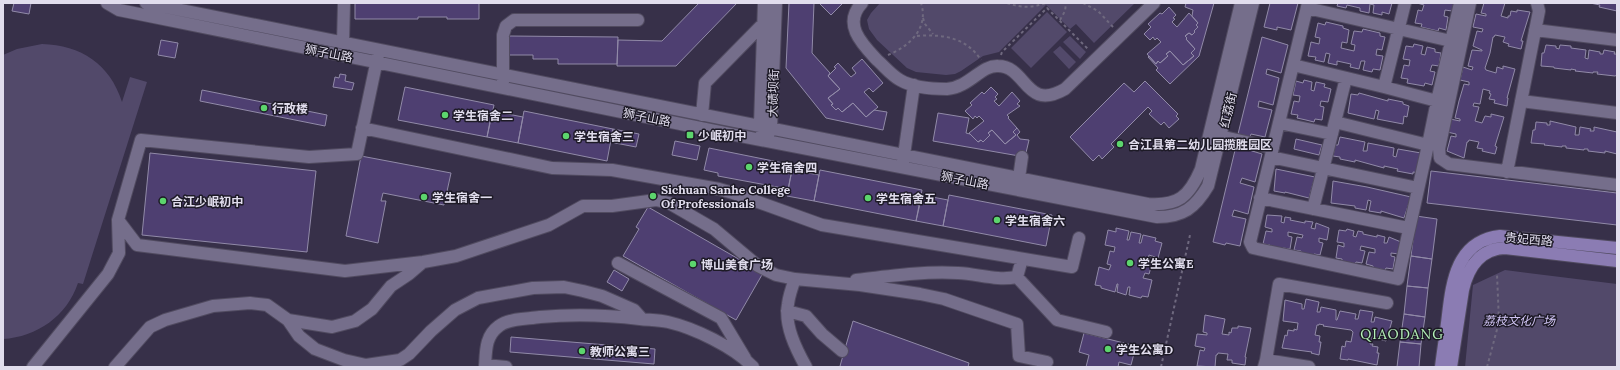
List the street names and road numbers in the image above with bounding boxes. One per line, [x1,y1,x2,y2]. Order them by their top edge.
street label: 狮子山路 [304,41,354,65]
street label: 大碛坝街 [765,69,781,117]
street label: 红荔街 [1217,91,1239,129]
street label: 狮子山路 [622,105,672,129]
street label: 狮子山路 [940,168,990,192]
street label: 贵妃西路 [1504,229,1554,249]

